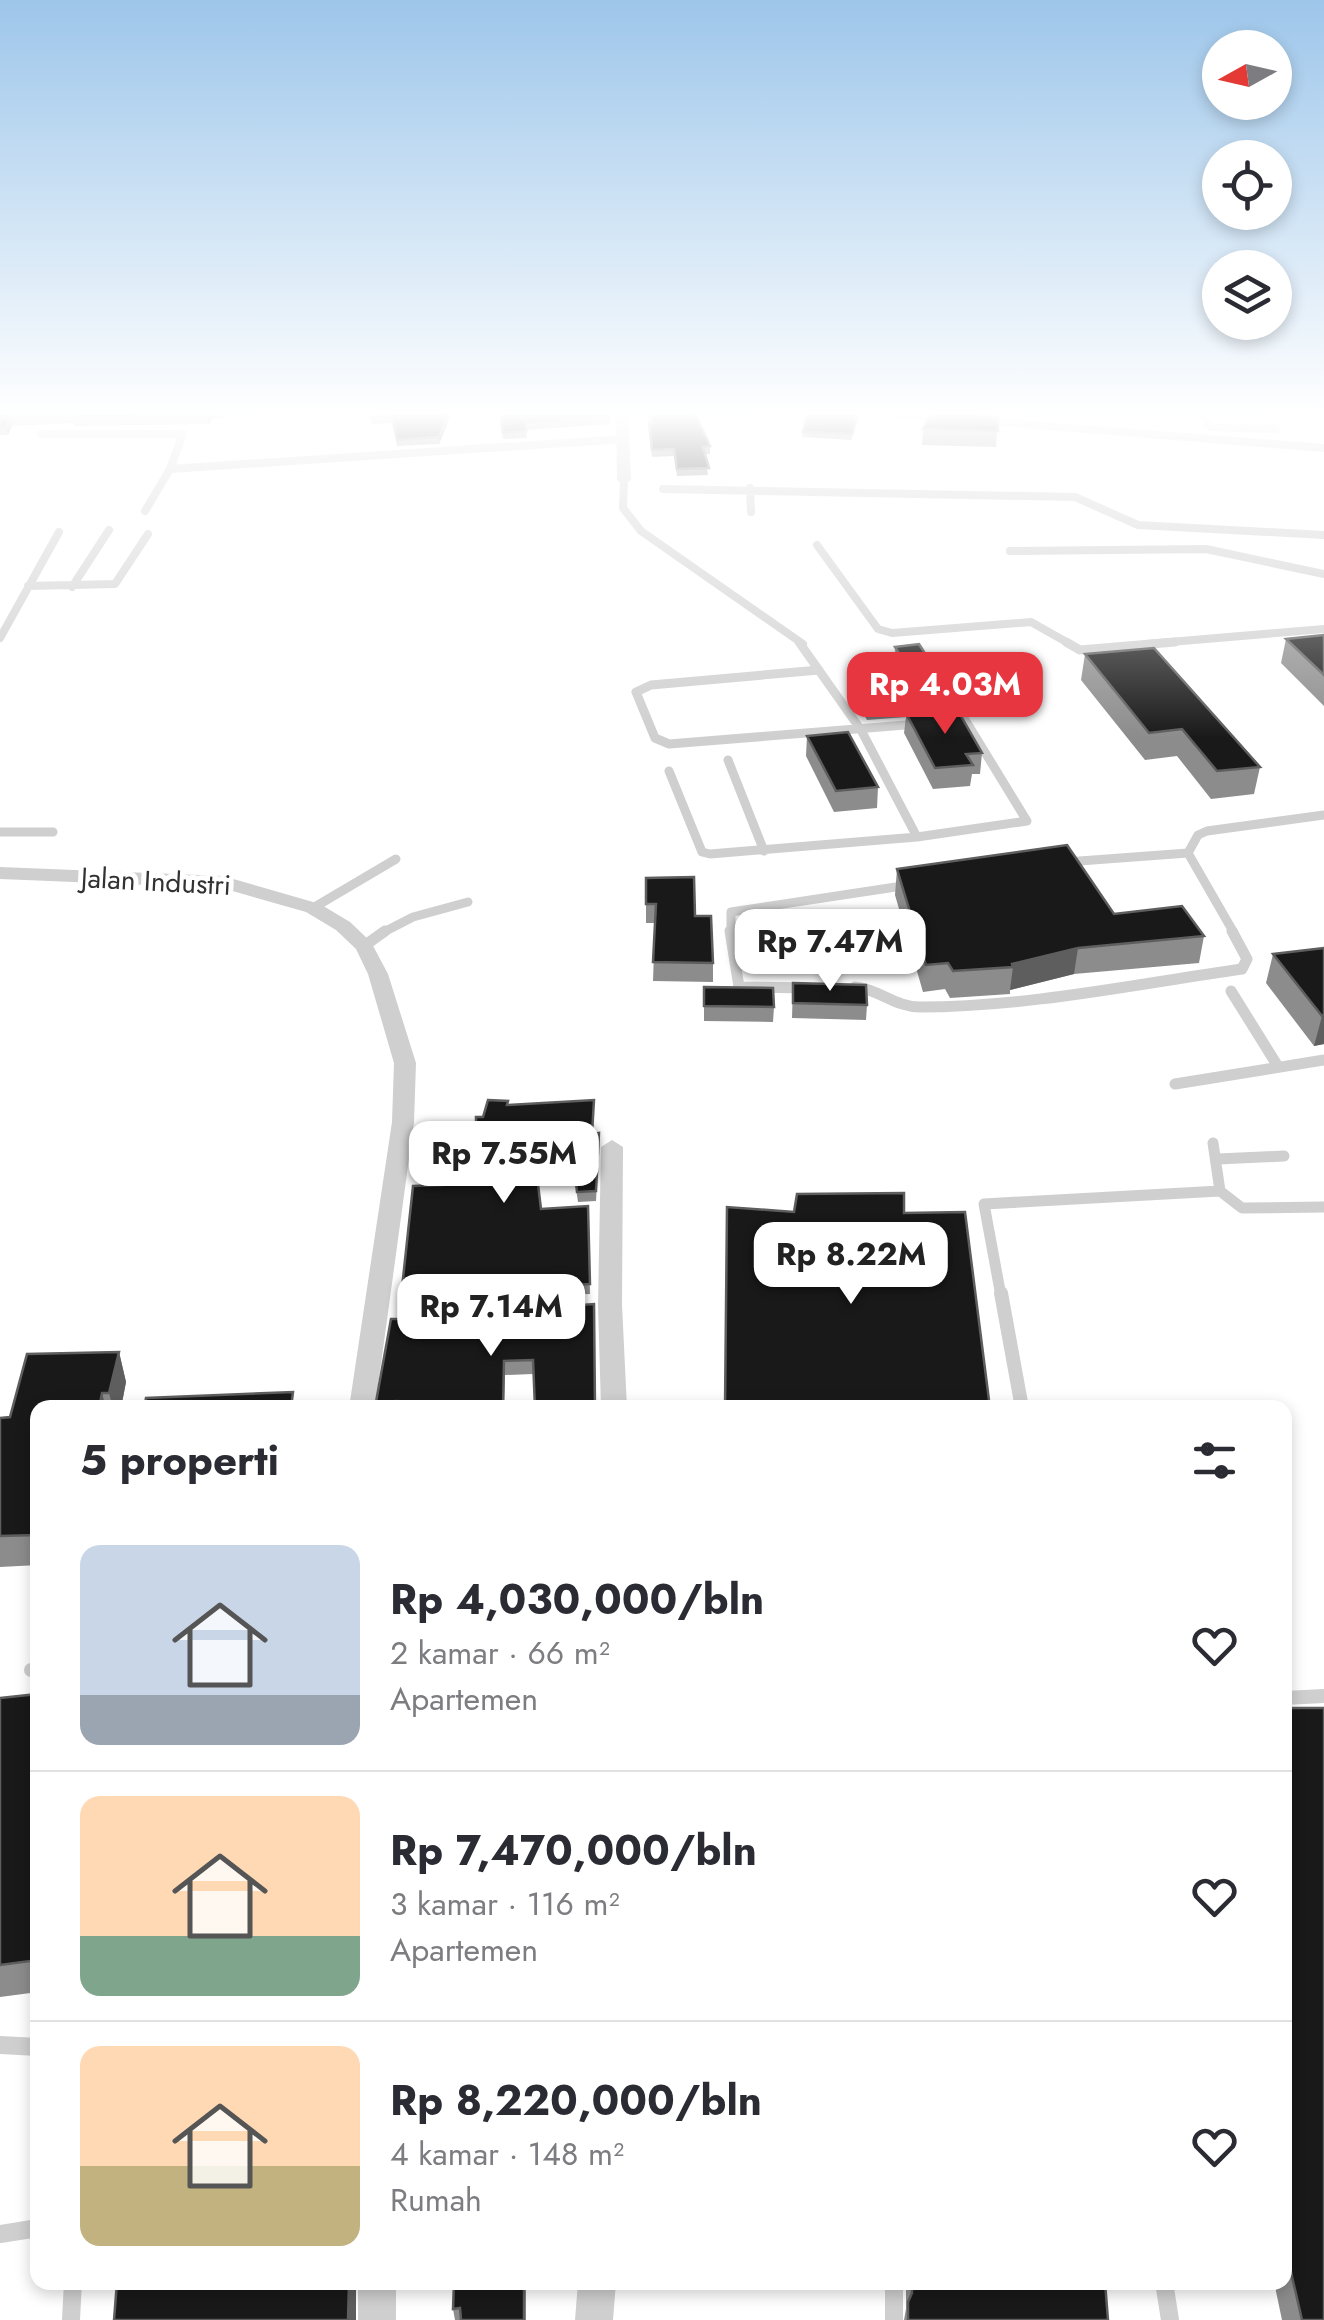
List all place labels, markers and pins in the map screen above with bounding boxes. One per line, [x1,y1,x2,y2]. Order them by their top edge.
pin: Rp 4.03M [842,652,1048,737]
pin: Rp 7.47M [727,909,933,994]
pin: Rp 7.55M [401,1121,607,1206]
pin: Rp 8.22M [748,1222,954,1307]
pin: Rp 7.14M [388,1274,594,1359]

